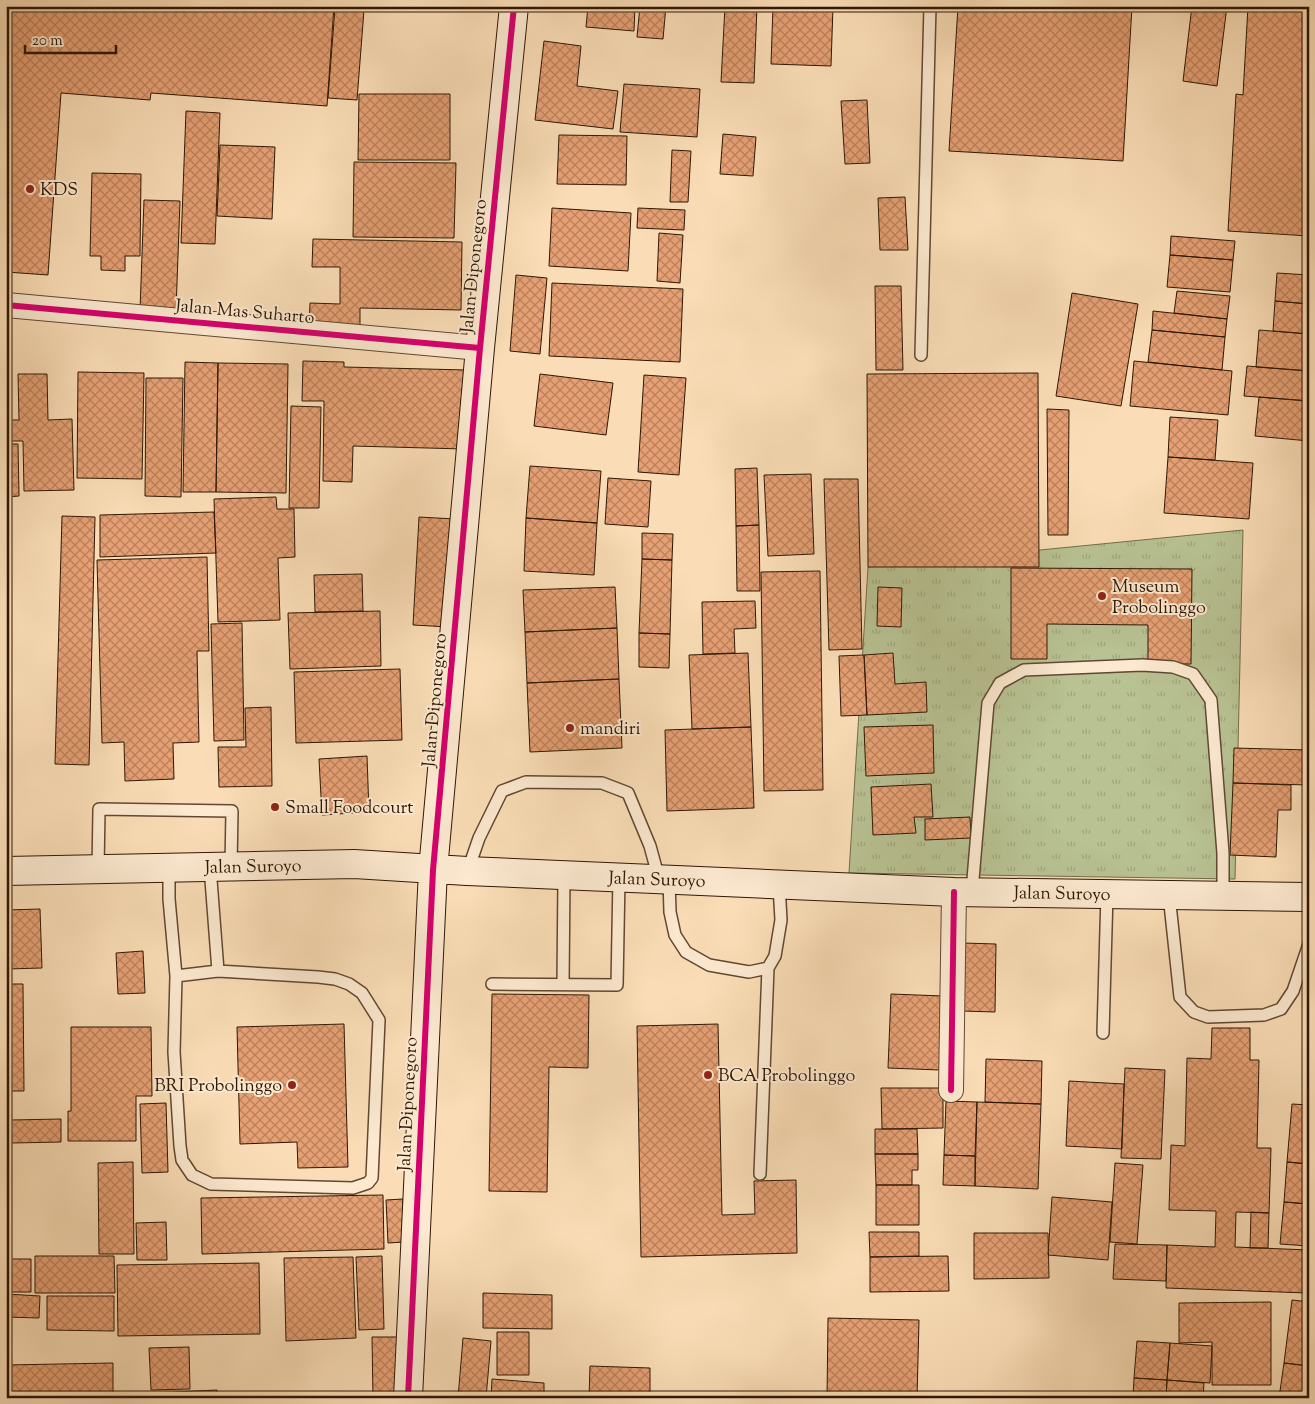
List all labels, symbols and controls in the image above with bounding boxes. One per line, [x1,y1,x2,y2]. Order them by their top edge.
scale bar [25,22,116,54]
text: 20 m [32,31,63,52]
place label: KDS [40,178,78,204]
marker: KDS [24,183,36,195]
street label: Jalan Diponegoro [455,198,495,335]
street label: Jalan Mas Suharto [173,294,316,332]
place label: Museum Probolinggo [1112,575,1206,622]
marker: Museum Probolinggo [1096,590,1108,602]
street label: Jalan Diponegoro [417,632,455,769]
place label: mandiri [580,717,641,743]
marker: mandiri [564,722,576,734]
place label: Small Foodcourt [285,796,413,822]
marker: Small Foodcourt [269,801,281,813]
street label: Jalan Suroyo [203,854,302,882]
street label: Jalan Suroyo [607,866,706,896]
street label: Jalan Suroyo [1012,881,1111,909]
street label: Jalan Diponegoro [392,1036,426,1173]
place label: BCA Probolinggo [718,1064,855,1090]
marker: BCA Probolinggo [702,1069,714,1081]
place label: BRI Probolinggo [154,1074,282,1100]
marker: BRI Probolinggo [286,1079,298,1091]

